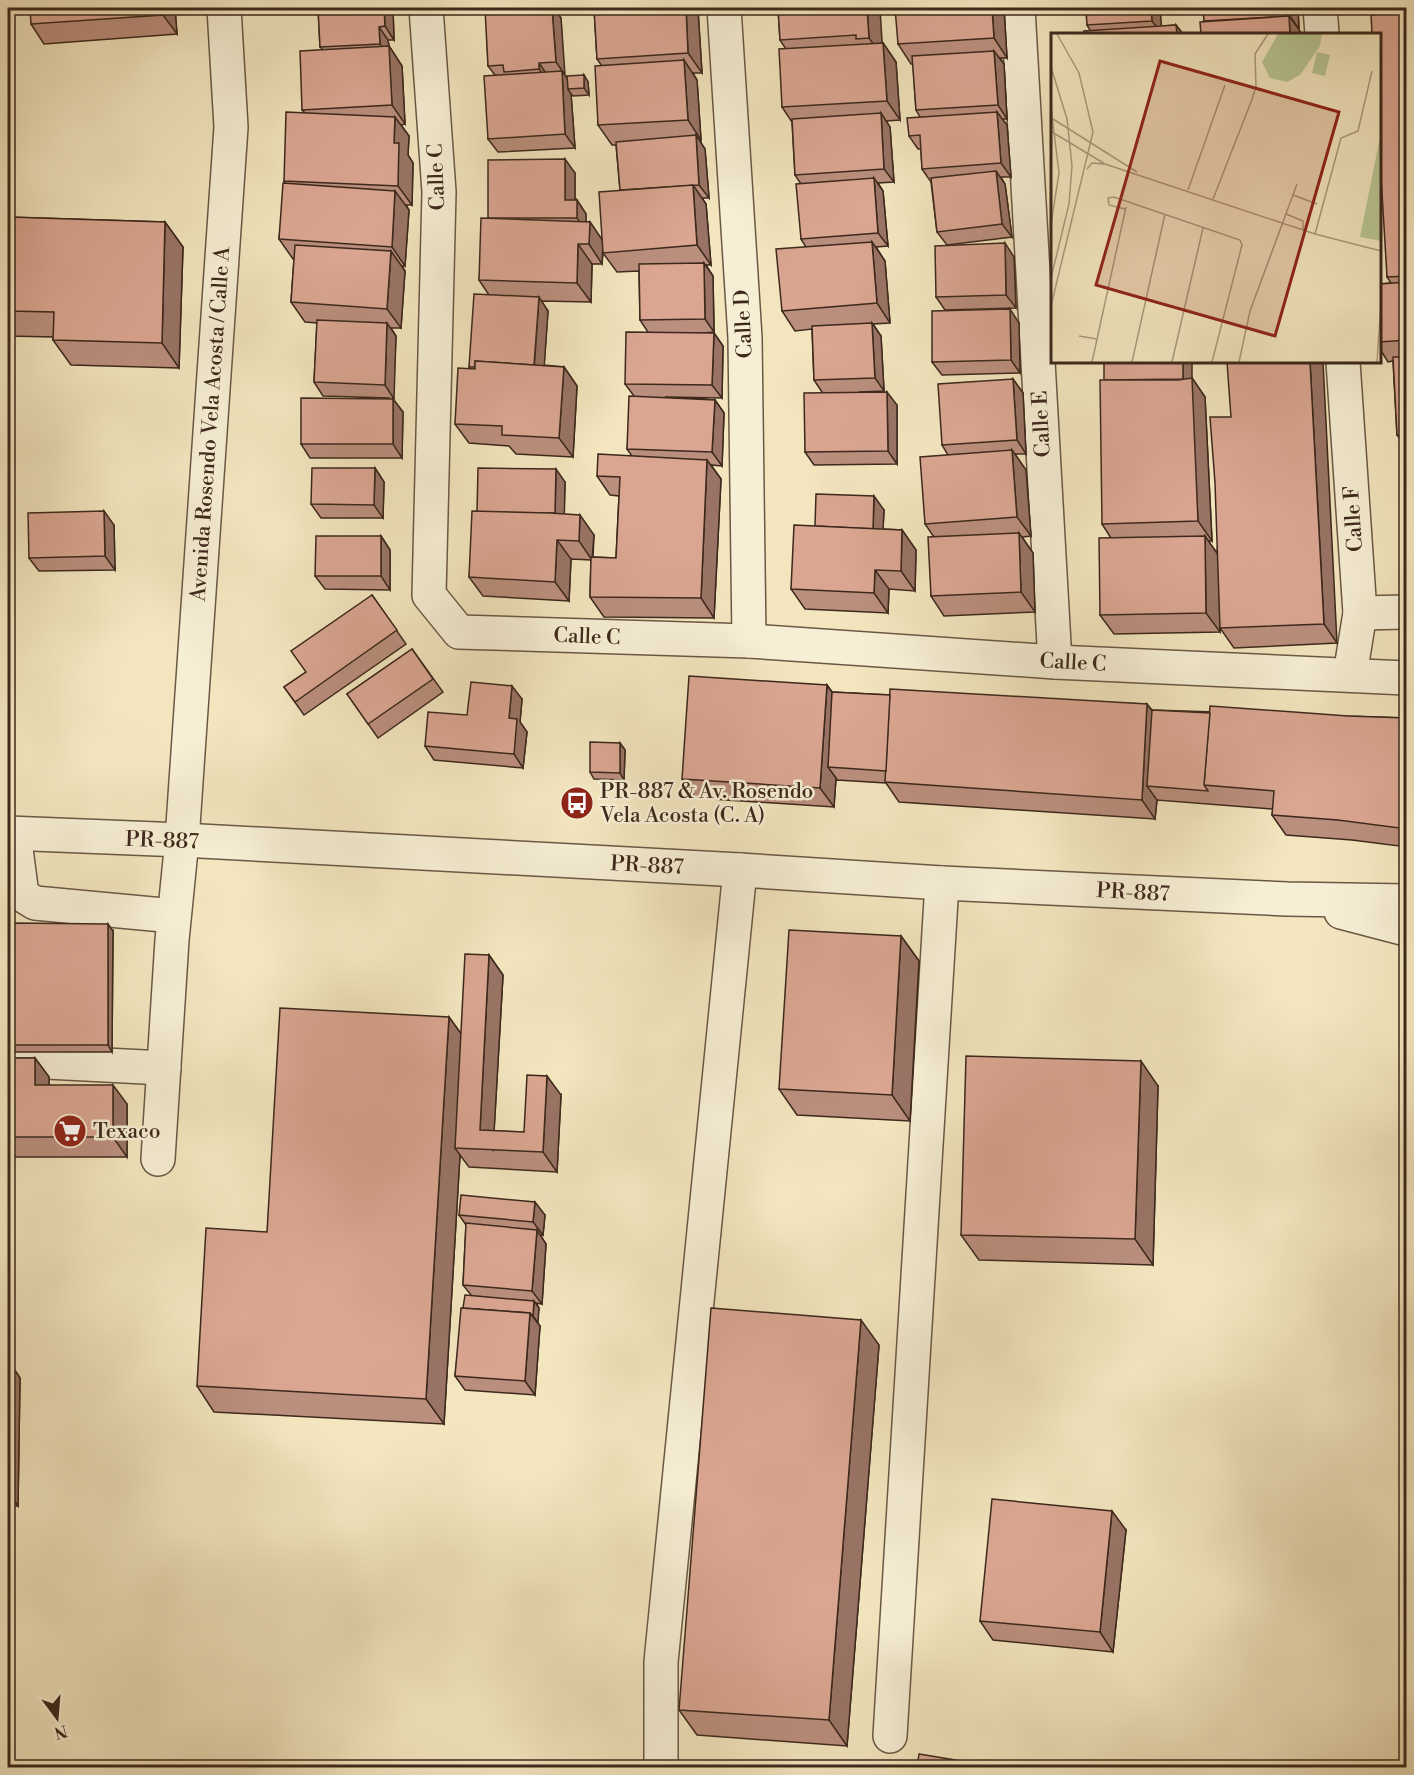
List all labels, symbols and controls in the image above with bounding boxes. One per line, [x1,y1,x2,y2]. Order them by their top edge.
inset map [1051,33,1381,363]
street label: Calle C [423,143,451,211]
street label: Avenida Rosendo Vela Acosta / Calle A [186,245,236,603]
street label: Calle D [729,289,759,359]
street label: Calle E [1027,390,1057,458]
street label: Calle F [1339,485,1369,553]
street label: Calle C [553,623,621,651]
street label: Calle C [1039,648,1107,678]
place label: PR-887 & Av. Rosendo Vela Acosta (C. A) [599,779,813,829]
bus stop icon: PR-887 & Av. Rosendo Vela Acosta (C. A) [559,785,595,821]
street label: PR-887 [125,827,200,855]
street label: PR-887 [610,851,685,881]
street label: PR-887 [1096,878,1171,908]
supermarket icon: Texaco [52,1113,88,1149]
place label: Texaco [93,1119,160,1145]
north arrow [27,1688,87,1748]
text: N [52,1720,70,1743]

